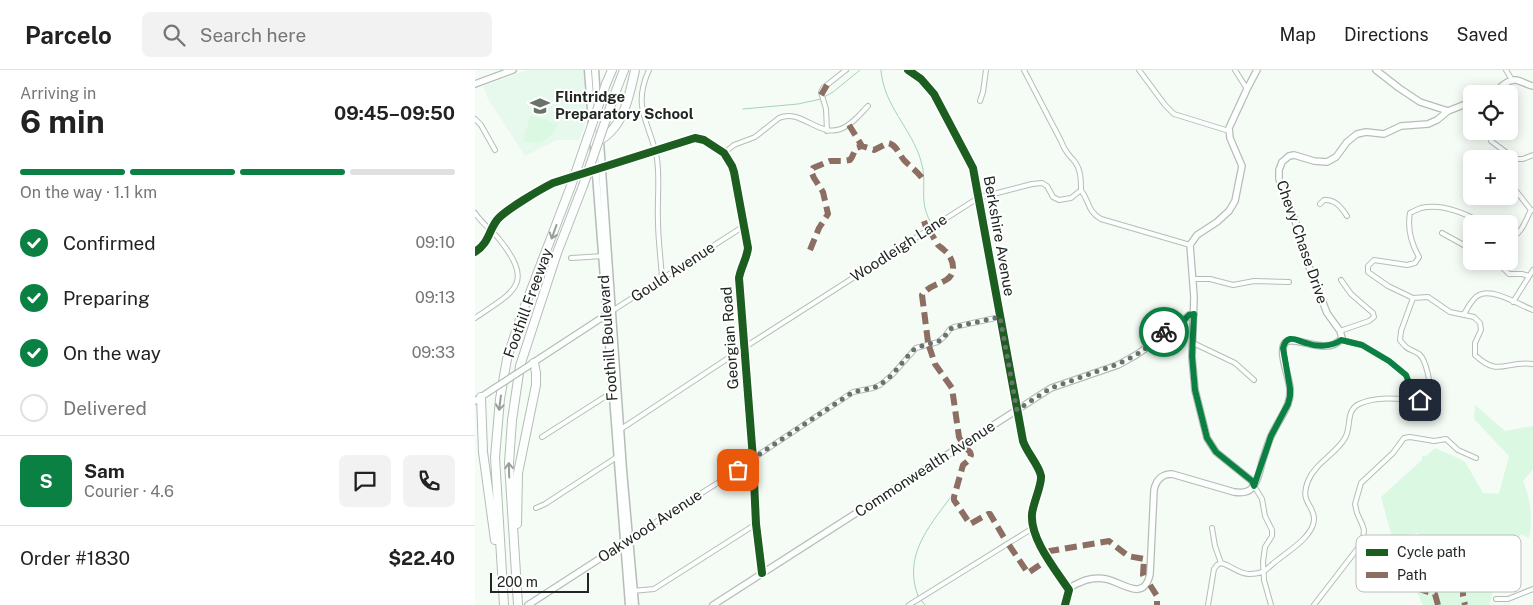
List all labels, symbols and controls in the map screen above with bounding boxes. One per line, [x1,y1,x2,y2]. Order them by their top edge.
search box [142,12,492,57]
text: Parcelo [25,21,112,49]
icon: search [160,21,188,49]
text: Search here [200,24,306,46]
text: Map [1279,24,1316,45]
text: Directions [1344,24,1429,45]
text: Saved [1457,24,1508,45]
text: Arriving in [20,84,96,103]
map controls [1463,85,1518,270]
button: locate [1463,85,1518,140]
place label: Flintridge Preparatory School [555,88,694,122]
school or university icon: Flintridge Preparatory School [529,95,551,117]
text: 09:45–09:50 [334,102,455,124]
text: 6 min [20,103,105,140]
button: + [1463,150,1518,205]
street label: Berkshire Avenue [981,174,1018,298]
street label: Chevy Chase Drive [1273,178,1332,306]
text: On the way · 1.1 km [20,183,157,202]
street label: Woodleigh Lane [847,210,950,285]
button: − [1463,215,1518,270]
one-way arrow [549,224,558,239]
icon: check [20,229,48,257]
text: Confirmed [63,232,156,254]
text: 09:10 [415,233,455,252]
street label: Gould Avenue [628,238,718,305]
street label: Foothill Freeway [500,246,555,360]
street label: Foothill Boulevard [595,274,620,402]
icon: check [20,284,48,312]
street label: Georgian Road [717,286,742,390]
text: Preparing [63,287,150,309]
text: 09:13 [415,288,455,307]
courier [1139,307,1189,357]
icon: bike [1150,318,1178,346]
icon: check [20,339,48,367]
text: On the way [63,342,161,364]
text: 09:33 [412,343,455,362]
pin [1399,379,1441,421]
icon: home [1406,386,1434,414]
one-way arrow [495,395,505,411]
text: Delivered [63,397,147,419]
street label: Commonwealth Avenue [852,417,998,520]
pin [717,449,759,491]
button: chat [339,455,391,507]
button: phone [403,455,455,507]
icon: bag [724,456,752,484]
text: Sam [84,460,125,482]
one-way arrow [505,462,514,478]
text: S [39,470,53,492]
text: Courier · 4.6 [84,482,174,501]
street label: Oakwood Avenue [595,486,705,565]
legend [1356,535,1521,592]
text: Cycle path [1397,544,1466,560]
text: Order #1830 [20,547,130,569]
text: $22.40 [388,547,455,569]
text: Path [1397,567,1427,583]
scale bar [490,570,589,593]
text: 200 m [497,574,538,590]

